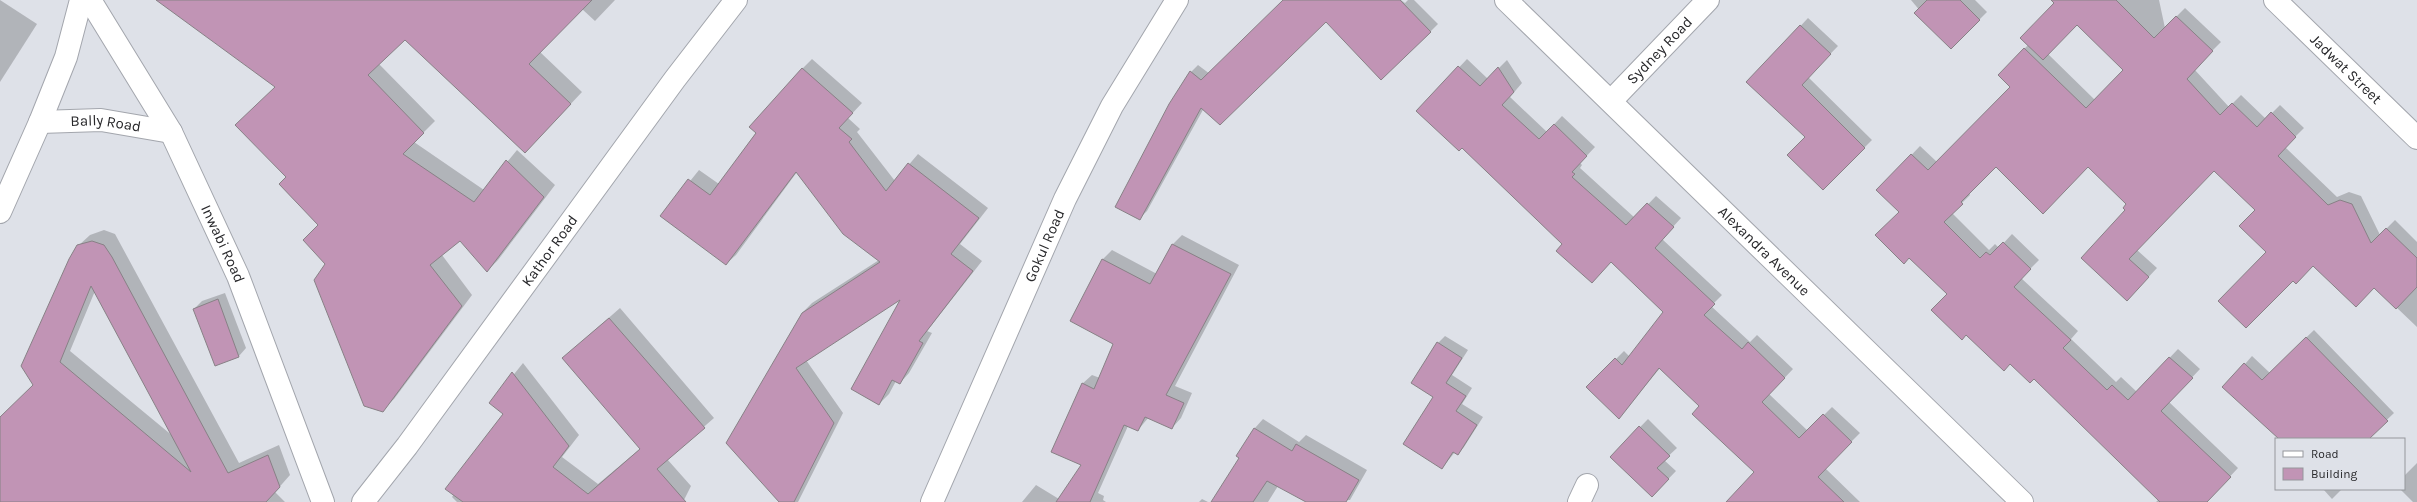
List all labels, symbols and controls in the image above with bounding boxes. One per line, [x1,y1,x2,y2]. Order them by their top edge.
street label: Sydney Road [1623,13,1696,88]
street label: Jadwat Street [2306,30,2386,108]
street label: Bally Road [70,111,142,136]
street label: Inwabi Road [197,202,249,285]
street label: Alexandra Avenue [1714,202,1814,300]
street label: Gokul Road [1021,206,1068,285]
street label: Kathor Road [518,212,582,290]
legend [2275,438,2405,490]
text: Road [2311,447,2339,461]
text: Building [2311,467,2358,481]

